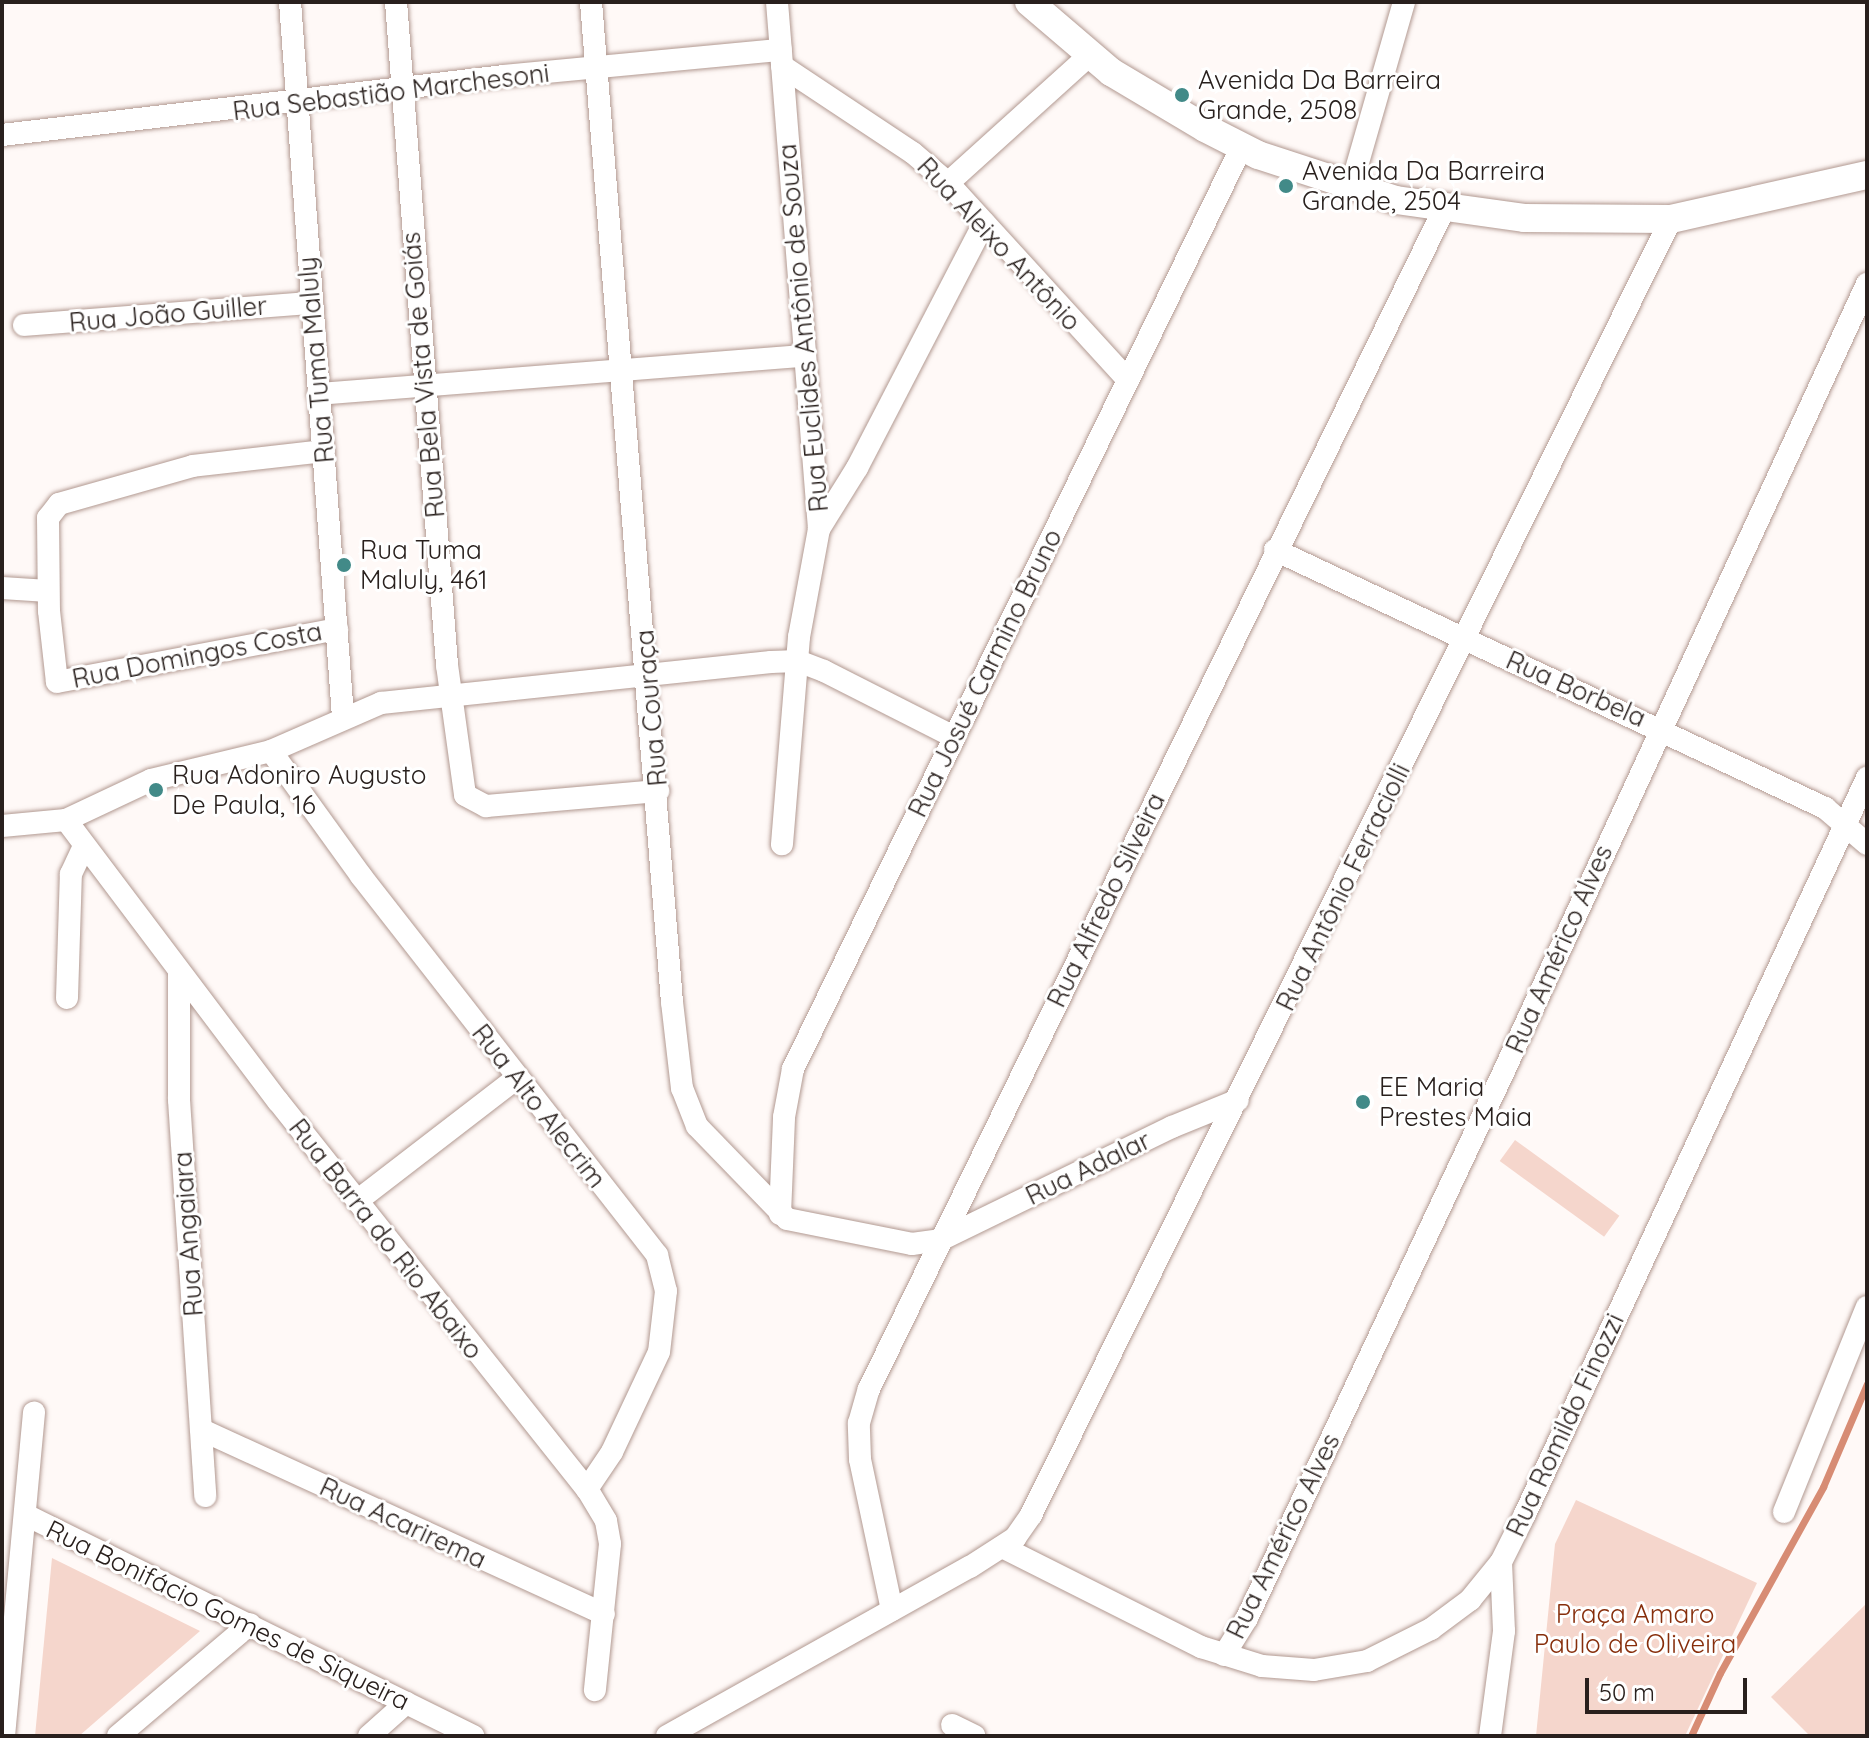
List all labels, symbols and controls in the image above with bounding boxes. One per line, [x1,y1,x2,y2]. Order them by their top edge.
street label: Rua Sebastião Marchesoni [231,57,551,127]
place label: Avenida Da Barreira Grande, 2508 [1198,64,1441,126]
marker: Avenida Da Barreira Grande, 2508 [1173,86,1191,104]
street label: Rua Euclides Antônio de Souza [771,143,835,513]
street label: Rua Aleixo Antônio [911,151,1087,337]
place label: Avenida Da Barreira Grande, 2504 [1302,155,1545,216]
marker: Avenida Da Barreira Grande, 2504 [1277,177,1295,195]
street label: Rua Bela Vista de Goiás [395,231,451,519]
street label: Rua Tuma Maluly [291,256,341,464]
street label: Rua João Guiller [68,290,268,338]
street label: Rua Josué Carmino Bruno [902,524,1068,822]
place label: Rua Tuma Maluly, 461 [360,534,488,596]
marker: Rua Tuma Maluly, 461 [335,556,353,574]
street label: Rua Domingos Costa [69,615,325,695]
street label: Rua Couraça [629,628,673,788]
street label: Rua Borbela [1501,644,1651,734]
street label: Rua Antônio Ferraciolli [1270,758,1416,1016]
place label: Rua Adoniro Augusto De Paula, 16 [172,759,426,820]
marker: Rua Adoniro Augusto De Paula, 16 [147,781,165,799]
street label: Rua Alfredo Silveira [1041,788,1171,1012]
street label: Rua Américo Alves [1499,840,1619,1058]
street label: Rua Alto Alecrim [465,1018,613,1194]
place label: EE Maria Prestes Maia [1379,1071,1532,1132]
marker: EE Maria Prestes Maia [1354,1093,1372,1111]
street label: Rua Barra do Rio Abaixo [283,1113,489,1365]
street label: Rua Adalar [1021,1124,1155,1212]
street label: Rua Angaiara [167,1150,209,1318]
street label: Rua Romildo Finozzi [1500,1308,1630,1542]
street label: Rua Américo Alves [1220,1428,1346,1644]
street label: Rua Acarirema [315,1471,491,1575]
street label: Rua Bonifácio Gomes de Siqueira [41,1513,415,1717]
park label: Praça Amaro Paulo de Oliveira [1534,1598,1736,1660]
scale bar [1589,1662,1751,1712]
text: 50 m [1599,1677,1655,1707]

